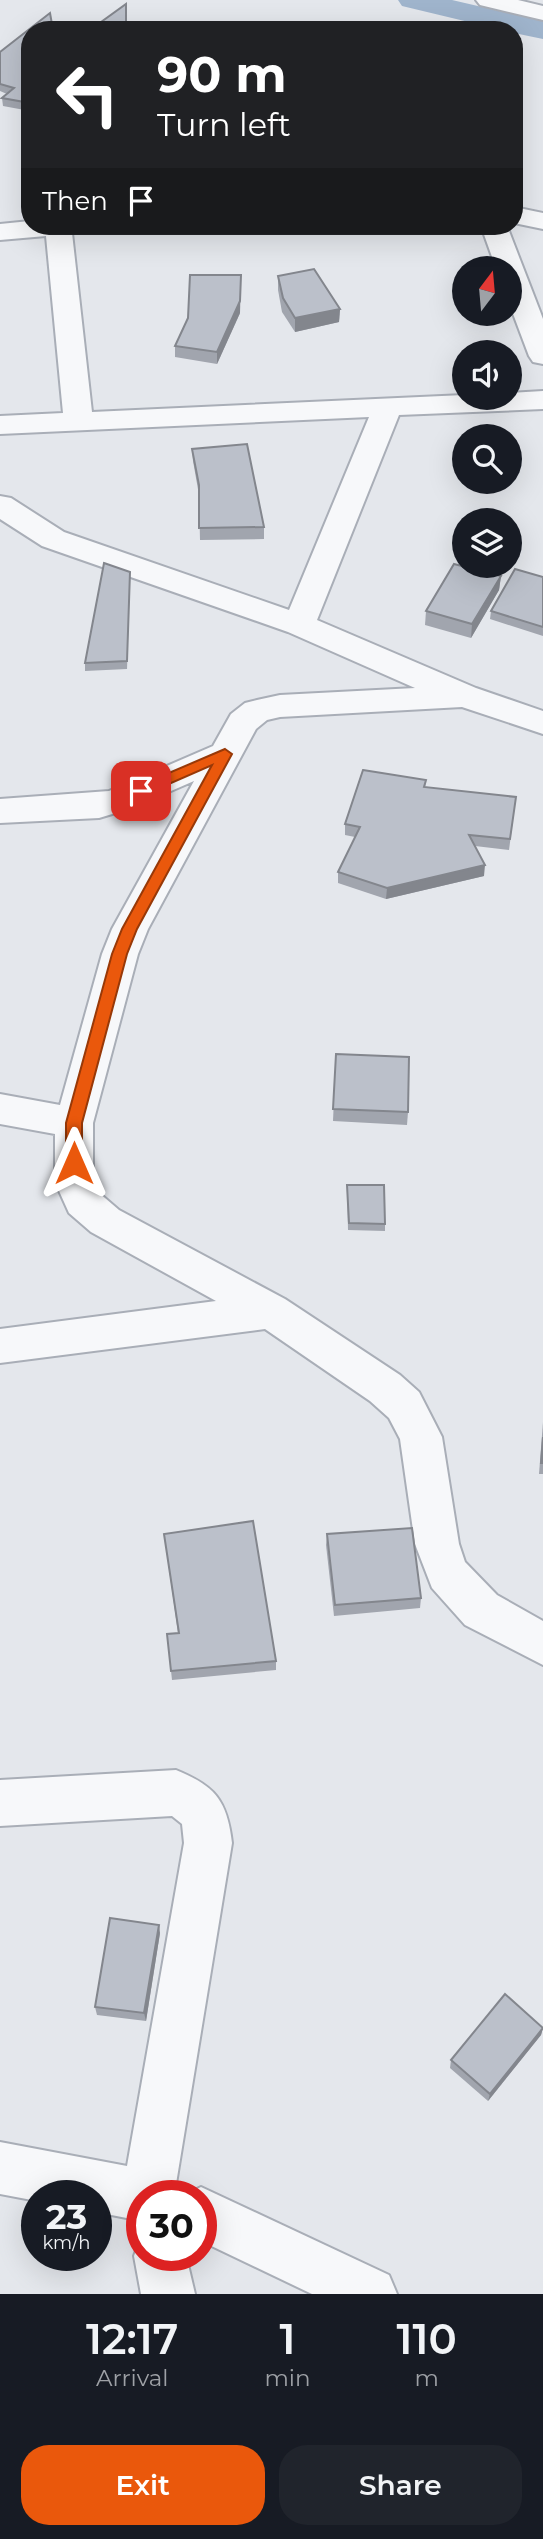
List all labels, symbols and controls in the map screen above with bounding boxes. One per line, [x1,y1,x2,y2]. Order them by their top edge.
text: 90 m [157,45,287,104]
icon: left [42,49,133,140]
text: Turn left [157,105,291,144]
icon: arrive [122,182,160,220]
text: Then [42,185,108,217]
north arrow [452,256,522,326]
map controls [452,256,522,578]
button: sound [452,340,522,410]
button: search [452,424,522,494]
button: layers [452,508,522,578]
pin [111,761,171,821]
icon: arrive [122,772,160,810]
position arrow [37,1126,111,1200]
speed limit sign: 30 [126,2180,217,2271]
text: 23 [46,2195,87,2238]
text: km/h [42,2232,91,2254]
text: 12:17 [86,2313,178,2365]
text: 1 [279,2313,295,2365]
text: 110 [397,2313,457,2365]
text: Arrival [96,2364,168,2392]
text: min [264,2364,311,2392]
text: m [415,2364,439,2392]
button: Exit [21,2445,265,2525]
button: Share [279,2445,522,2525]

